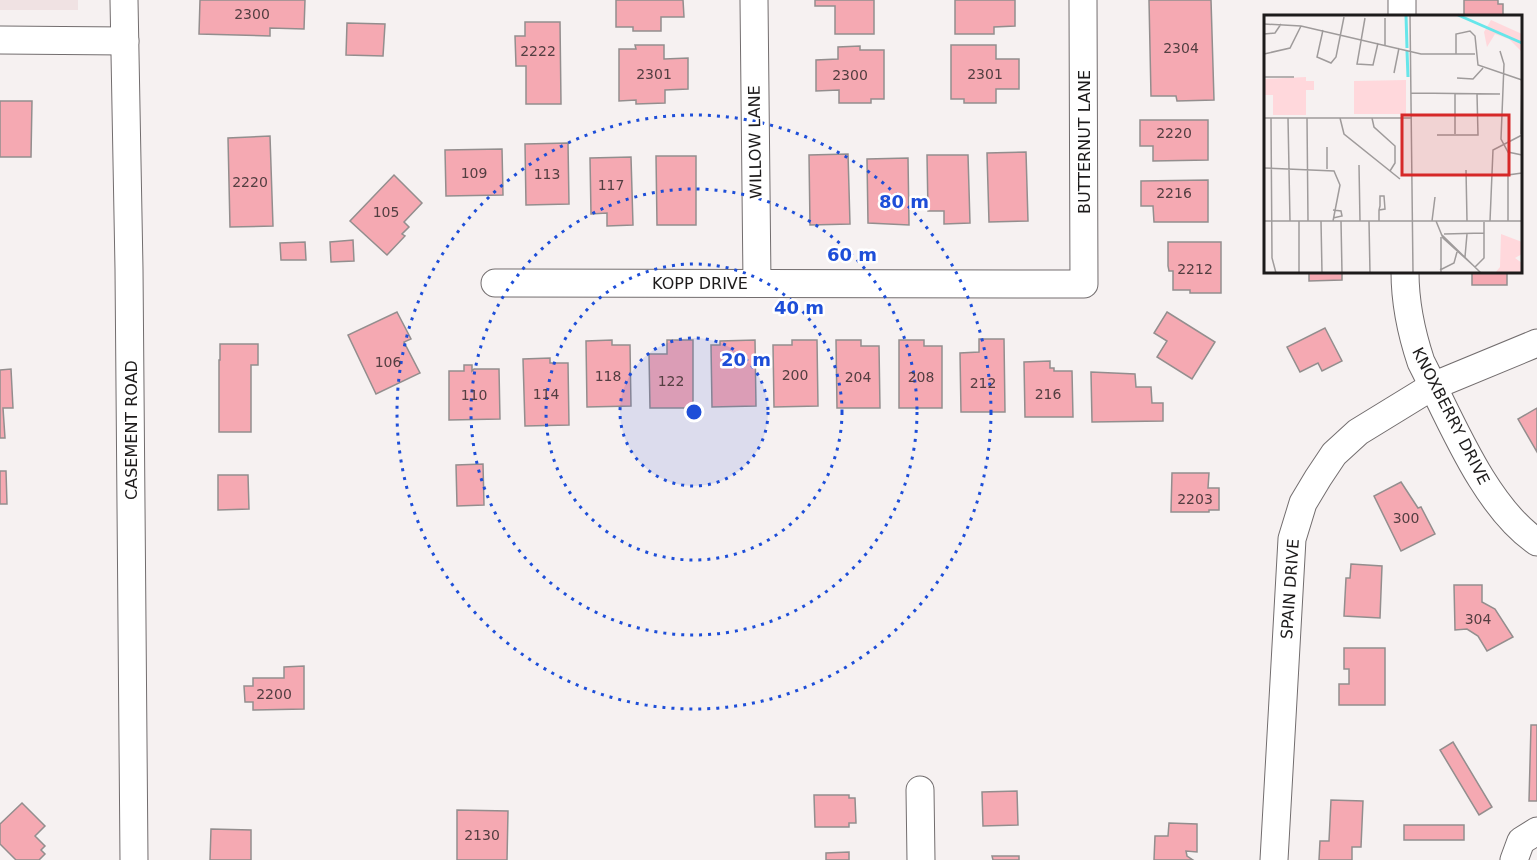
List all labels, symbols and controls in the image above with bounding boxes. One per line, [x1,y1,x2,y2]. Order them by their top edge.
house number: 2300 [234,6,270,22]
inset map [1264,15,1522,273]
house number: 2304 [1163,40,1199,56]
house number: 2222 [520,43,556,59]
house number: 2301 [636,66,672,82]
house number: 2301 [967,66,1003,82]
house number: 2300 [832,67,868,83]
street label: BUTTERNUT LANE [1075,70,1094,214]
street label: WILLOW LANE [745,85,765,199]
house number: 2220 [1156,125,1192,141]
house number: 109 [461,165,487,181]
house number: 113 [534,166,560,182]
house number: 2220 [232,174,268,190]
house number: 117 [598,177,624,193]
house number: 2216 [1156,185,1192,201]
text: 80 m [879,191,929,212]
house number: 105 [373,204,399,220]
text: 60 m [827,244,877,265]
house number: 2212 [1177,261,1213,277]
street label: KOPP DRIVE [652,274,748,293]
text: 40 m [774,297,824,318]
street label: KNOXBERRY DRIVE [1408,344,1494,488]
text: 20 m [721,349,771,370]
house number: 106 [375,354,401,370]
street label: CASEMENT ROAD [122,360,141,500]
house number: 200 [782,367,808,383]
house number: 118 [595,368,621,384]
house number: 204 [845,369,871,385]
house number: 208 [908,369,934,385]
house number: 122 [658,373,684,389]
house number: 212 [970,375,996,391]
house number: 114 [533,386,559,402]
house number: 216 [1035,386,1061,402]
house number: 110 [461,387,487,403]
centre of rings [684,402,704,422]
house number: 2203 [1177,491,1213,507]
house number: 300 [1393,510,1419,526]
street label: SPAIN DRIVE [1277,538,1303,640]
house number: 304 [1465,611,1491,627]
house number: 2200 [256,686,292,702]
house number: 2130 [464,827,500,843]

